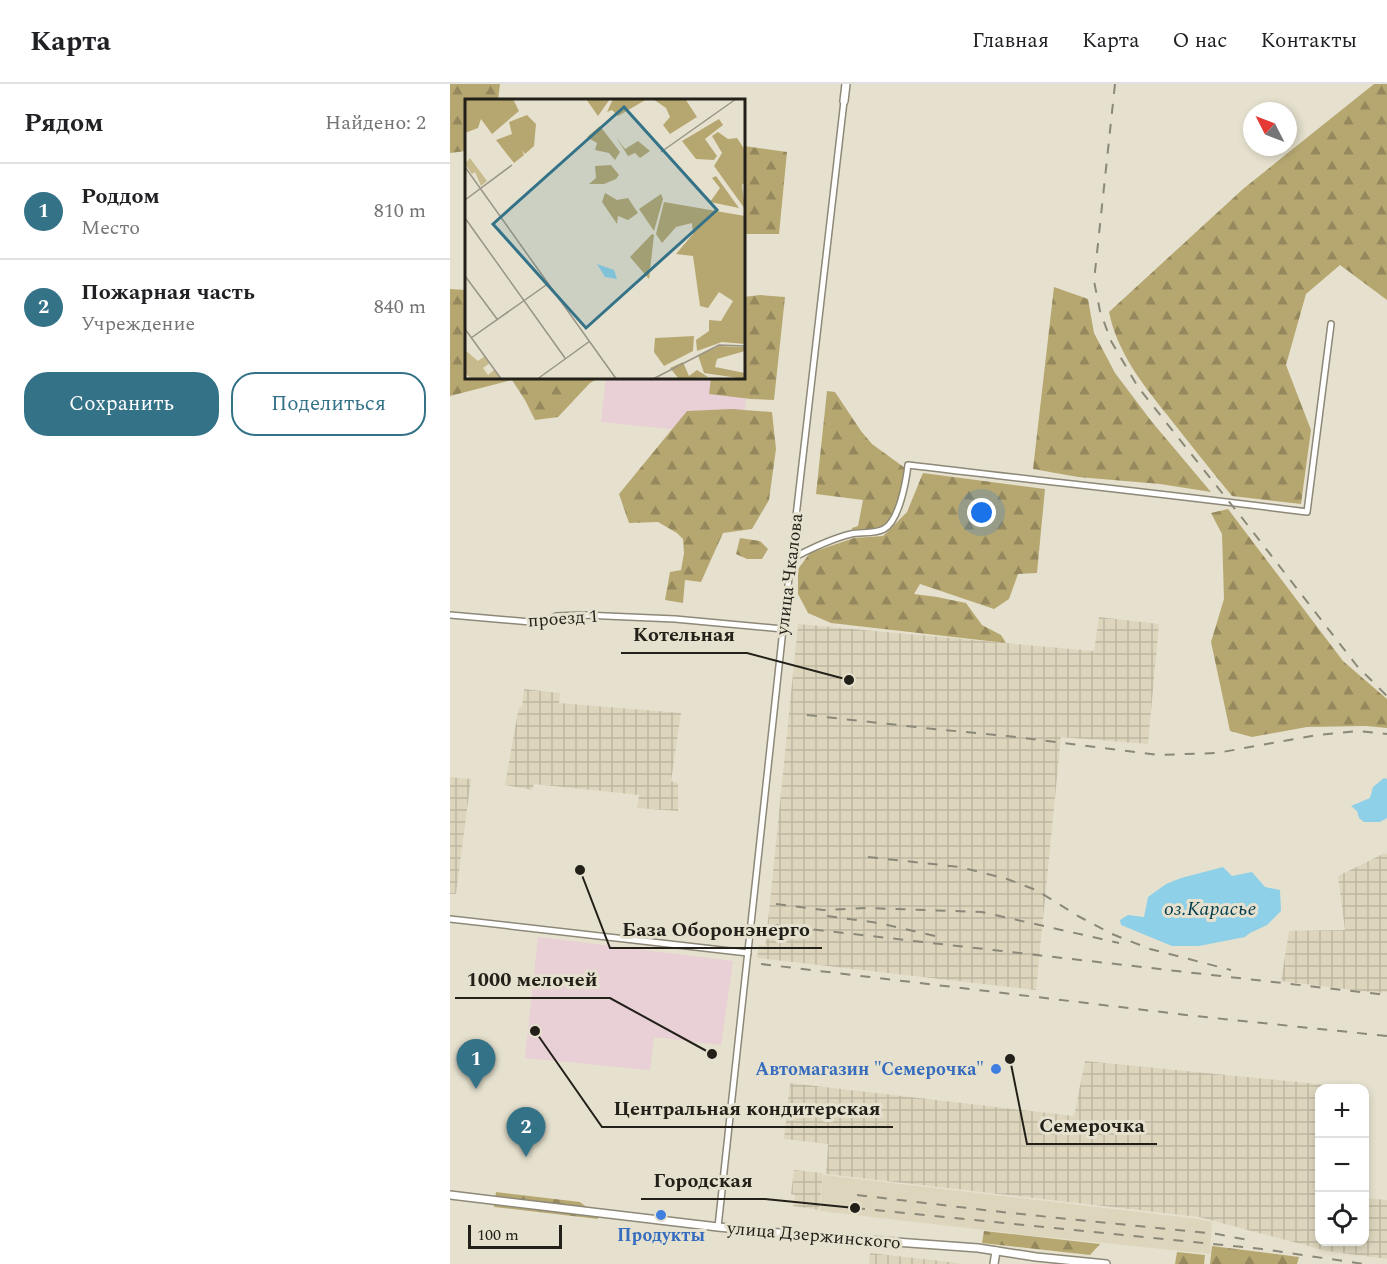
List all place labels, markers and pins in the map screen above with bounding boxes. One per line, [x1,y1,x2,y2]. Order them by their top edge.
callout: Котельная [621,615,747,653]
callout: База Оборонэнерго [610,910,822,948]
callout: 1000 мелочей [455,960,610,998]
pin: 1 [456,1040,496,1089]
place label: Автомагазин "Семерочка" [755,1056,984,1083]
marker: Автомагазин "Семерочка" [989,1062,1003,1076]
callout: Центральная кондитерская [602,1089,893,1127]
callout: Семерочка [1027,1106,1157,1144]
pin: 2 [506,1108,546,1157]
callout: Городская [641,1161,765,1199]
marker: Продукты [654,1208,668,1222]
place label: Продукты [617,1222,705,1249]

